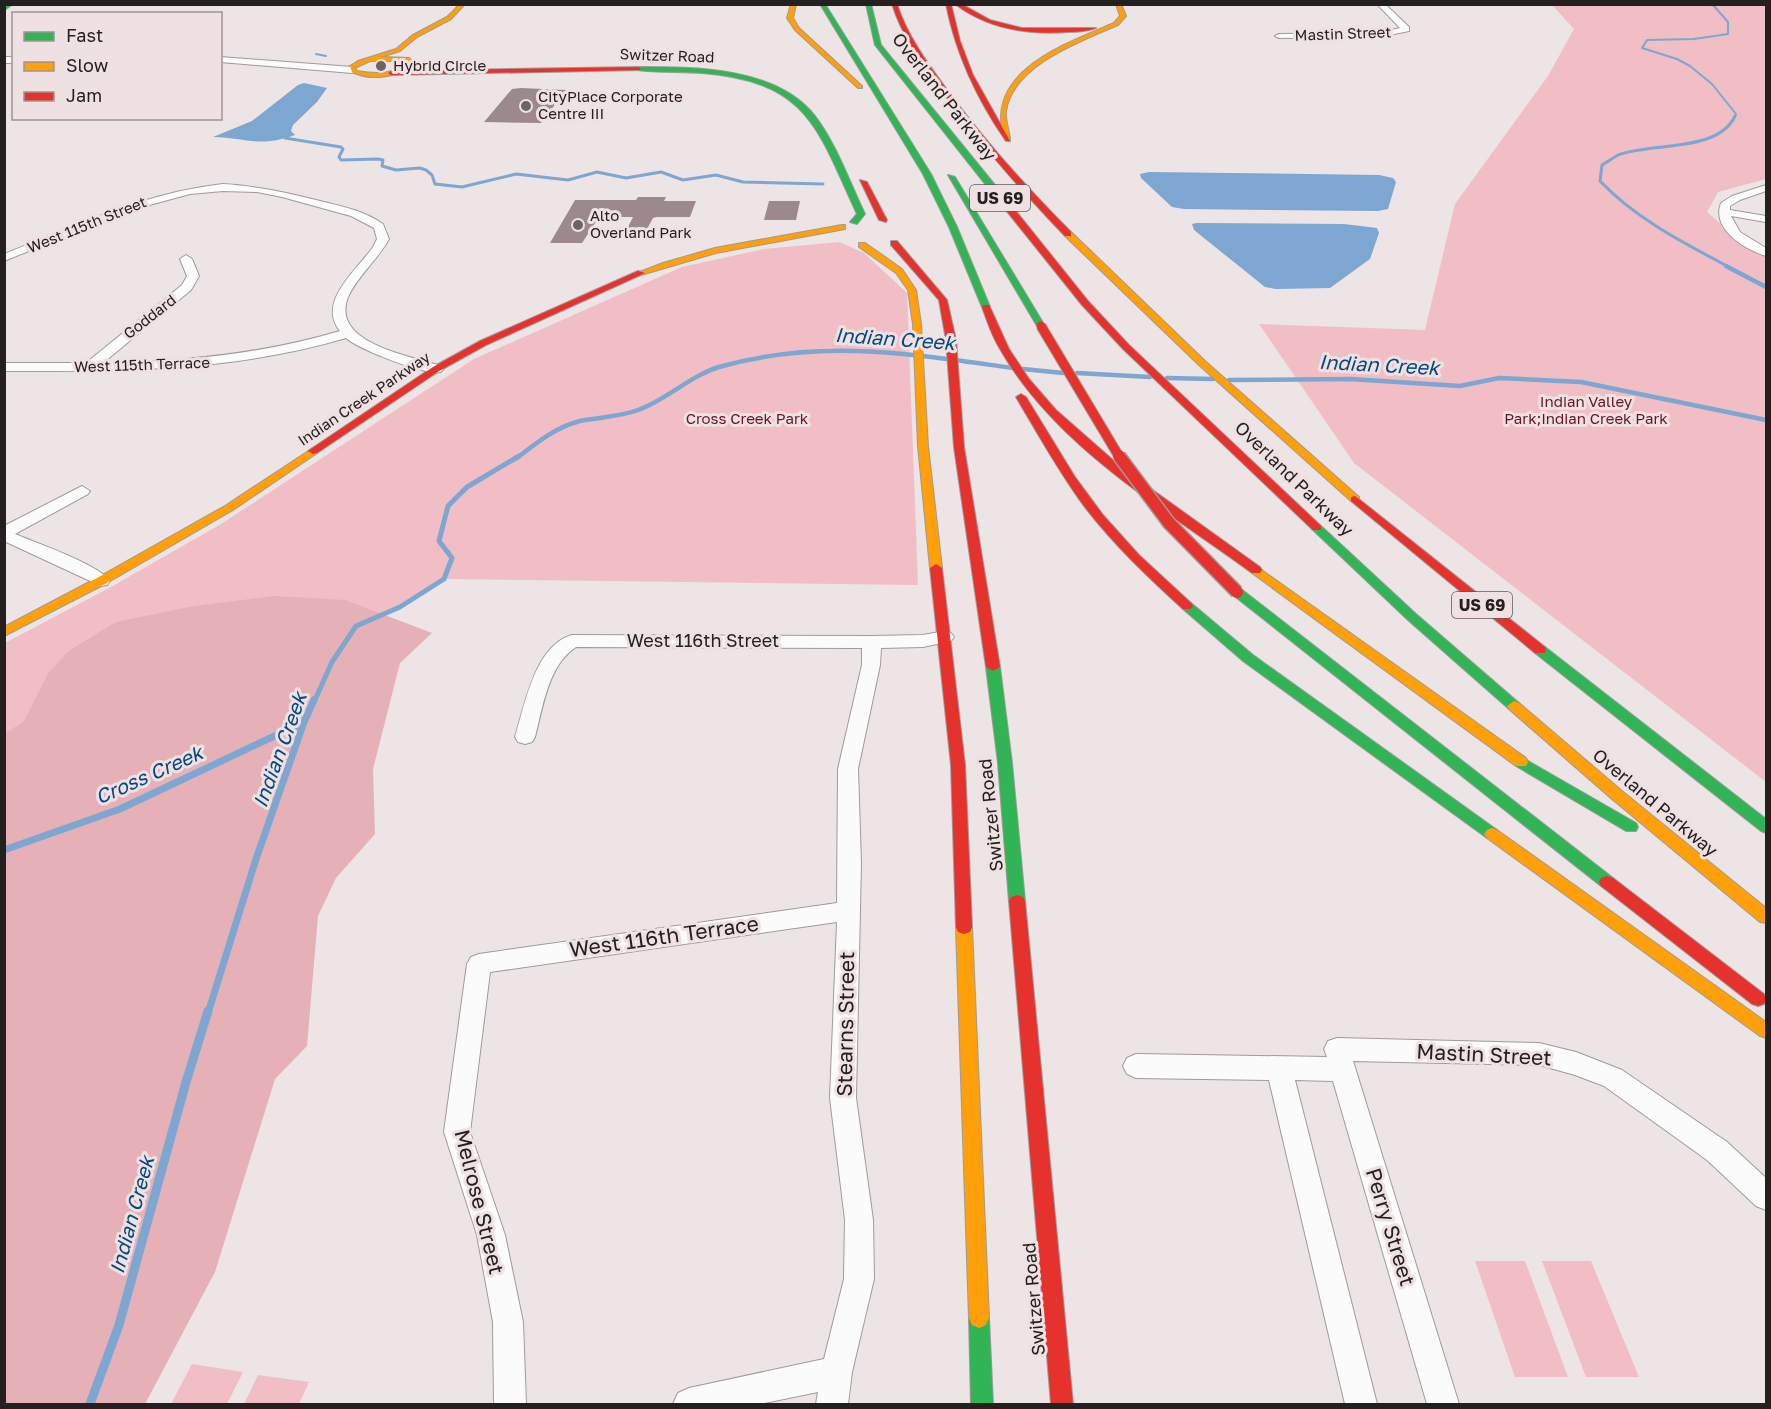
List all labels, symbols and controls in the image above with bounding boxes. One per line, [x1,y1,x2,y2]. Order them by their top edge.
legend [12,12,222,120]
street label: Mastin Street [1294,22,1392,44]
text: Fast [66,24,103,46]
street label: Overland Parkway [888,28,1002,165]
street label: Switzer Road [619,44,715,66]
text: Slow [66,54,109,76]
place label: Hybrid Circle [393,56,487,74]
marker: Hybrid Circle [374,59,388,73]
text: Jam [66,84,102,106]
place label: CityPlace Corporate Centre III [538,87,683,122]
marker: CityPlace Corporate Centre III [519,99,533,113]
road number: US 69 [970,185,1030,211]
street label: West 115th Street [24,192,149,256]
place label: Alto Overland Park [590,206,692,241]
marker: Alto Overland Park [571,218,585,232]
street label: Goddard [120,290,179,342]
water label: Indian Creek [834,322,959,354]
street label: Indian Creek Parkway [294,347,433,449]
water label: Indian Creek [1318,349,1443,379]
street label: West 115th Terrace [74,353,211,375]
park label: Indian Valley Park;Indian Creek Park [1504,392,1668,427]
park label: Cross Creek Park [686,409,809,427]
street label: Overland Parkway [1231,416,1359,540]
road number: US 69 [1452,592,1512,618]
street label: West 116th Street [627,629,779,651]
water label: Indian Creek [247,686,312,810]
water label: Cross Creek [91,739,209,808]
street label: Overland Parkway [1589,744,1723,861]
street label: Switzer Road [973,757,1007,873]
street label: West 116th Terrace [568,910,760,962]
street label: Stearns Street [831,951,859,1097]
street label: Mastin Street [1416,1037,1552,1071]
street label: Melrose Street [449,1127,511,1277]
water label: Indian Creek [104,1151,159,1276]
street label: Perry Street [1361,1165,1421,1289]
street label: Switzer Road [1017,1242,1049,1357]

